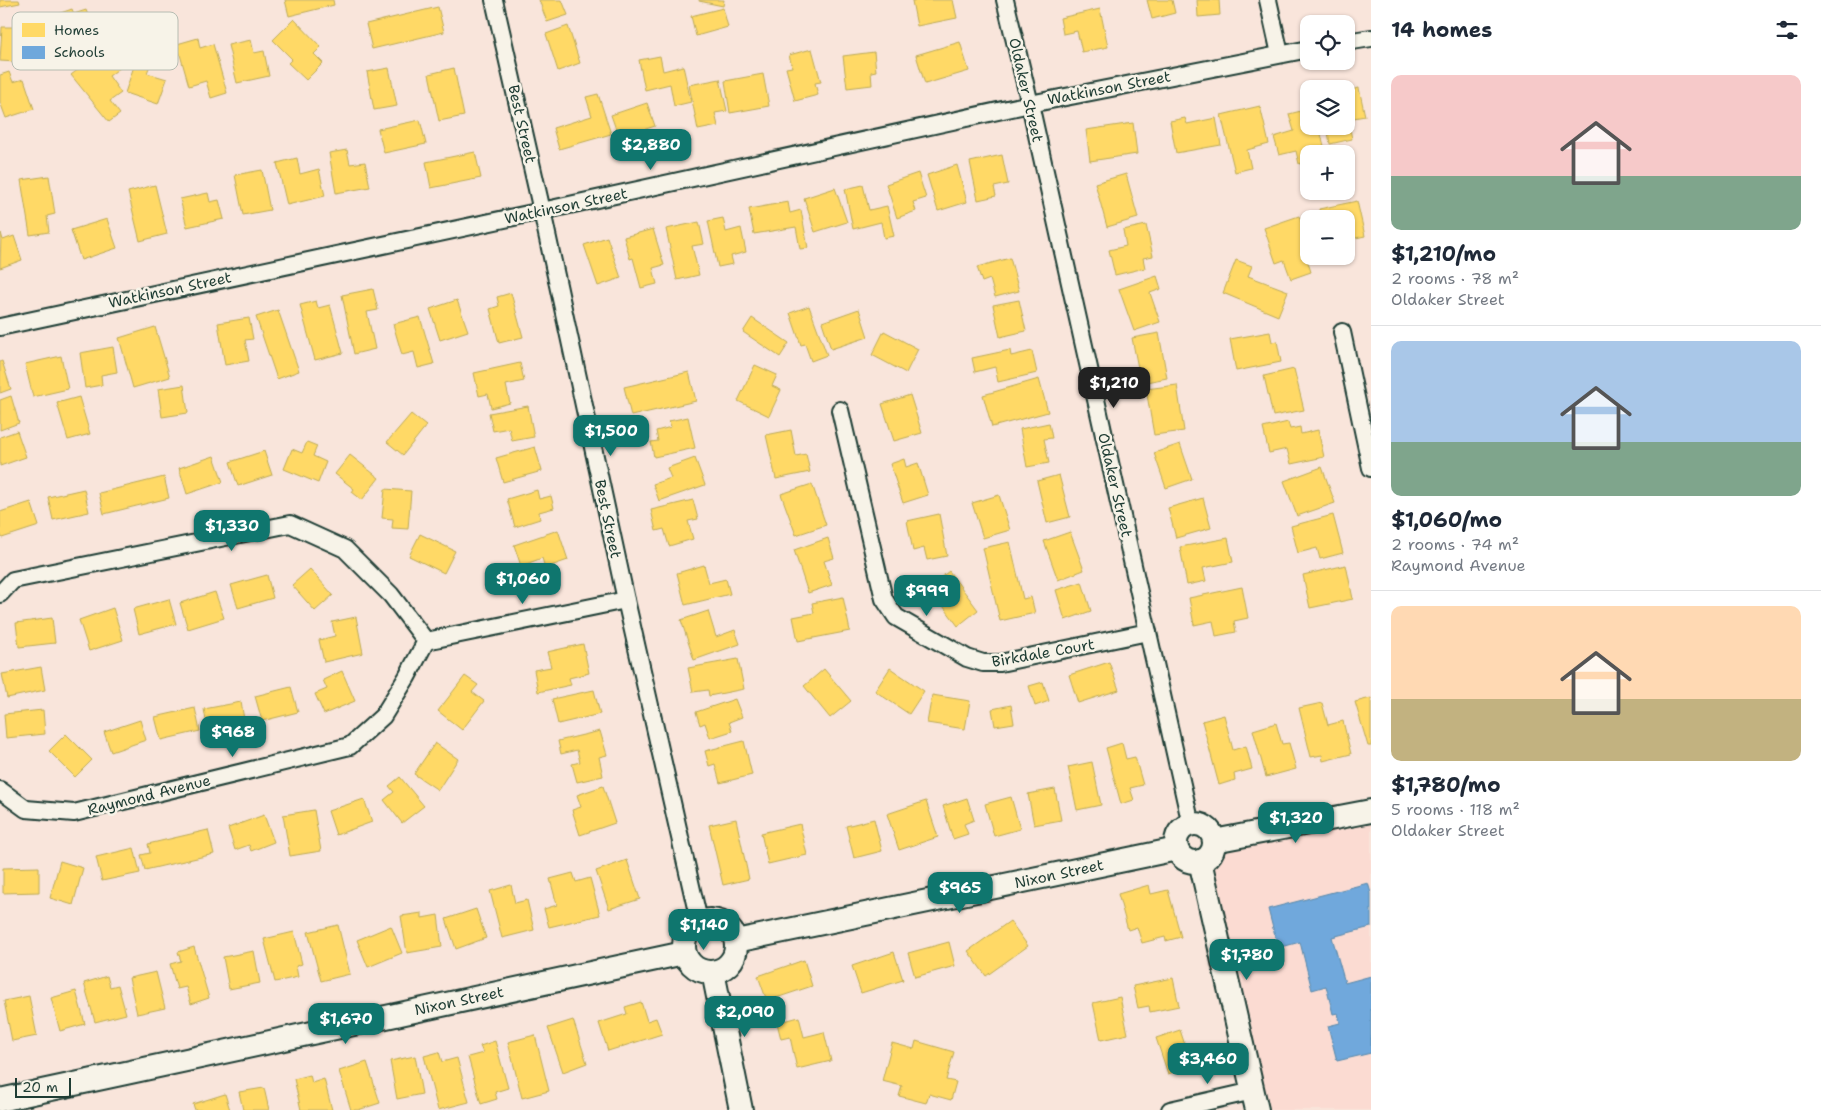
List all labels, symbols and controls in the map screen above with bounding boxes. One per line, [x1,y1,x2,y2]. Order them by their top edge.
legend [12,12,178,70]
map controls [1300,15,1355,265]
button: locate [1300,15,1355,70]
text: 14 homes [1391,16,1492,44]
icon: filters [1773,16,1801,44]
text: Homes [54,21,99,39]
street label: Oldaker Street [1004,36,1048,144]
text: Schools [54,43,105,61]
street label: Watkinson Street [1046,66,1172,110]
button: layers [1300,80,1355,135]
street label: Best Street [503,83,541,165]
icon: home [1551,108,1641,198]
pin: $2,880 [610,128,692,171]
text: $2,880 [621,134,681,155]
button: + [1300,145,1355,200]
street label: Watkinson Street [503,183,629,229]
button: − [1300,210,1355,265]
text: $1,210/mo [1391,240,1496,268]
street label: Watkinson Street [107,267,233,313]
text: 2 rooms · 78 m² [1391,268,1519,289]
text: Oldaker Street [1391,289,1505,310]
pin: $1,210 [1073,366,1155,409]
text: $1,210 [1089,372,1139,393]
icon: home [1551,373,1641,463]
pin: $1,500 [570,414,652,457]
text: $1,500 [584,420,638,441]
street label: Oldaker Street [1093,431,1137,539]
street label: Best Street [590,478,626,560]
text: $1,060/mo [1391,506,1502,534]
pin: $1,330 [191,510,273,552]
text: $1,330 [205,515,259,536]
text: 2 rooms · 74 m² [1391,534,1519,555]
text: Raymond Avenue [1391,555,1526,576]
pin: $1,060 [482,562,564,605]
text: $1,060 [496,568,550,589]
pin: $999 [897,574,957,617]
text: $999 [905,580,949,601]
street label: Birkdale Court [990,634,1096,672]
icon: home [1551,638,1641,728]
pin: $968 [203,716,263,758]
text: $968 [211,721,255,742]
street label: Raymond Avenue [85,770,213,820]
text: $1,780/mo [1391,771,1501,799]
text: 5 rooms · 118 m² [1391,799,1520,820]
pin: $1,320 [1255,802,1337,844]
text: $1,320 [1269,807,1323,828]
text: Oldaker Street [1391,820,1505,841]
street label: Nixon Street [1013,855,1105,893]
pin: $965 [930,872,990,914]
text: $965 [939,877,981,898]
pin: $1,140 [663,908,745,951]
text: $1,140 [679,914,729,935]
pin: $1,780 [1206,938,1288,981]
text: $1,780 [1220,944,1274,965]
street label: Nixon Street [413,982,505,1020]
pin: $2,090 [704,996,786,1038]
text: $2,090 [715,1001,775,1022]
pin: $1,670 [305,1002,387,1045]
text: $1,670 [319,1008,373,1029]
pin: $3,460 [1167,1042,1249,1085]
text: $3,460 [1179,1048,1237,1069]
scale bar [15,1075,71,1098]
text: 20 m [22,1078,58,1096]

